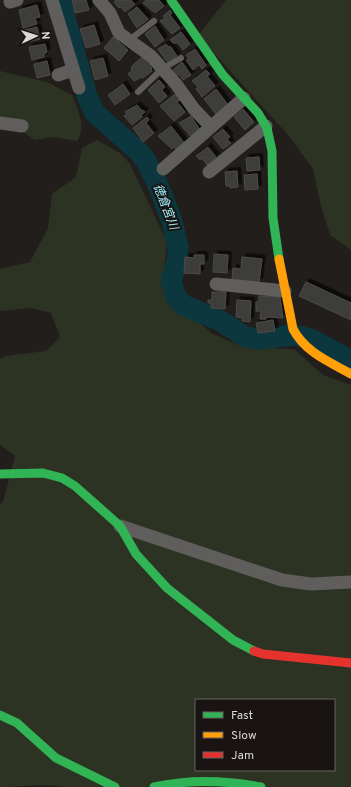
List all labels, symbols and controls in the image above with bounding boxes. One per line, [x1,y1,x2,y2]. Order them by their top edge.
north arrow [16,16,56,56]
text: N [38,31,52,40]
water label: 徳倉宮川 [149,182,182,234]
legend [195,699,335,771]
text: Fast [231,708,253,724]
text: Slow [231,728,257,744]
text: Jam [231,748,254,764]

